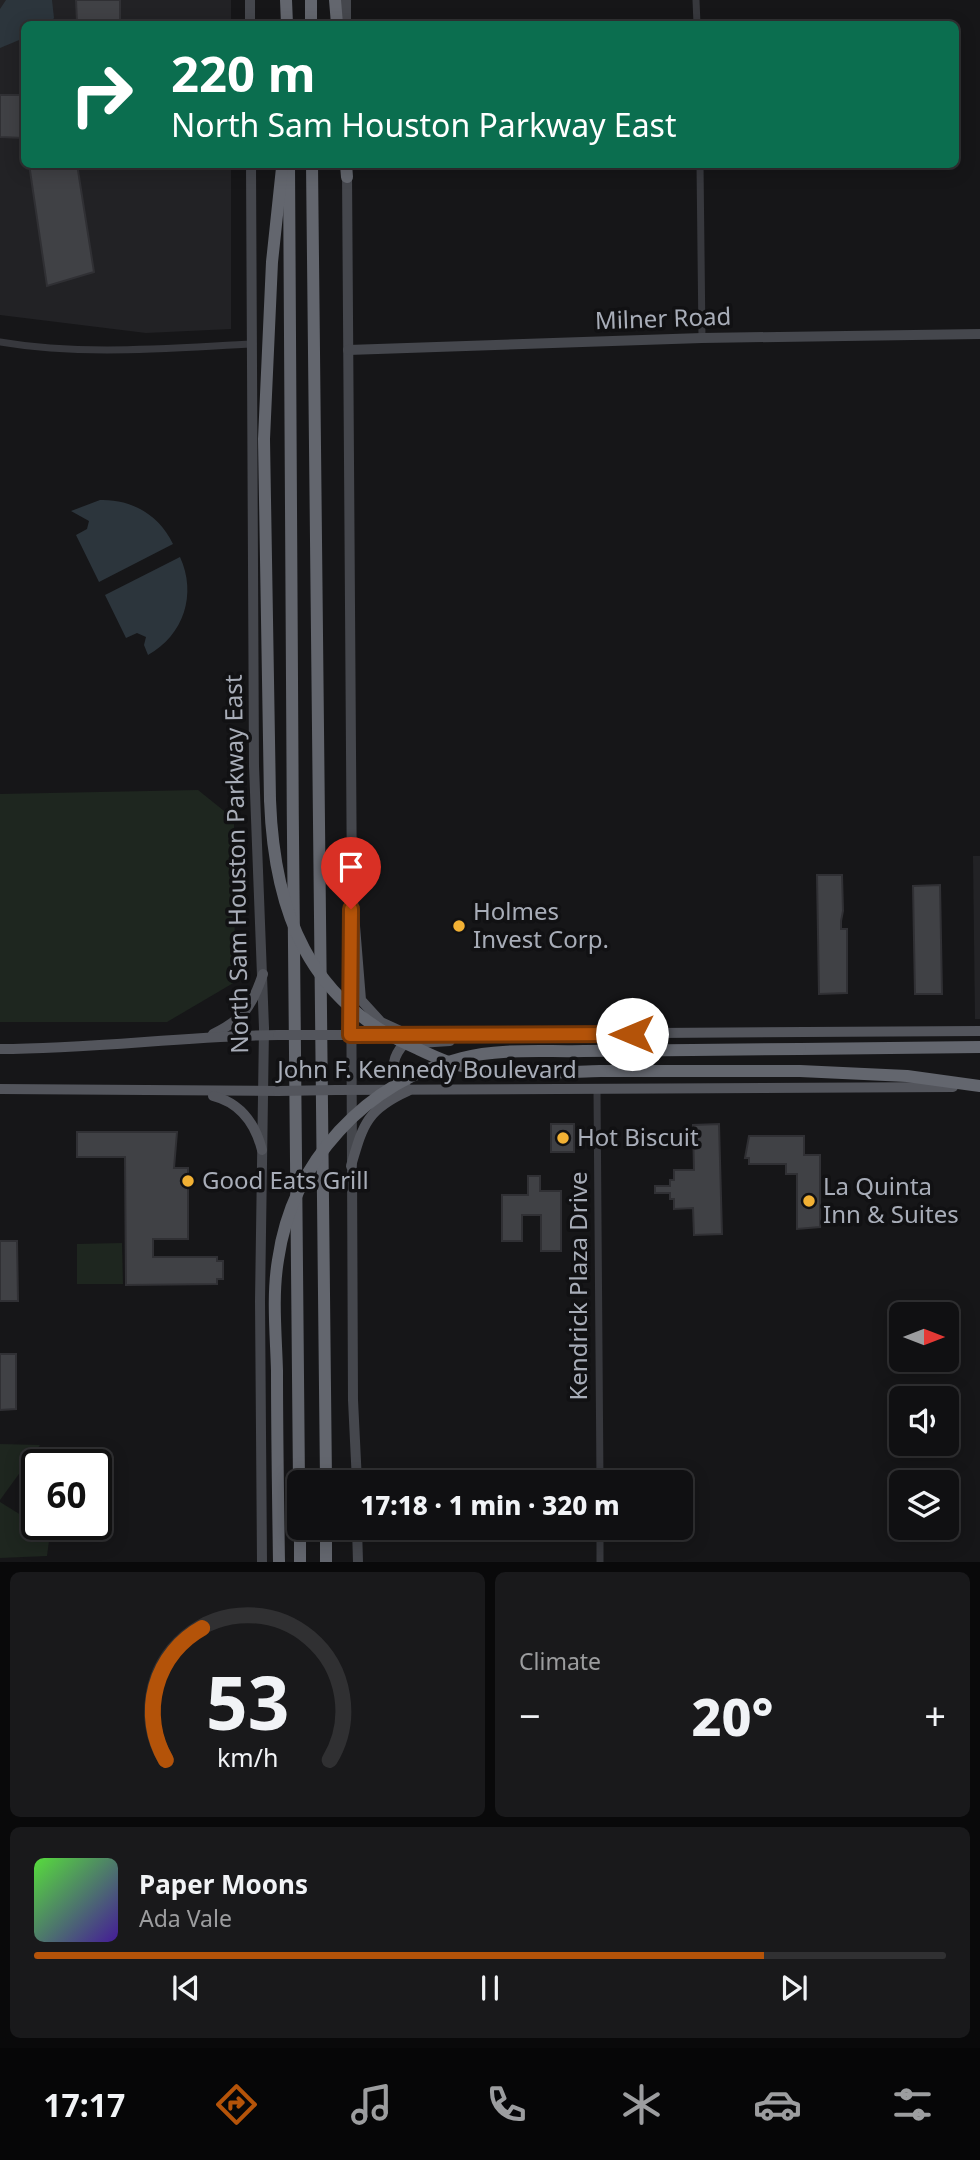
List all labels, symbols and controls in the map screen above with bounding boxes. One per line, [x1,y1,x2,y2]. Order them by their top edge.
text: 220 m [171,40,316,106]
icon: right [56,49,147,140]
text: North Sam Houston Parkway East [171,103,676,146]
street label: Milner Road [594,299,732,336]
street label: North Sam Houston Parkway East [216,674,255,1054]
pin [321,837,381,909]
icon: arrive [332,848,370,886]
place label: Holmes Invest Corp. [473,894,609,955]
marker: Holmes Invest Corp. [451,918,467,934]
position arrow [595,997,669,1071]
street label: John F. Kennedy Boulevard [275,1052,577,1085]
place label: Hot Biscuit [577,1120,699,1153]
marker: Hot Biscuit [555,1130,571,1146]
place label: Good Eats Grill [202,1163,369,1196]
place label: La Quinta Inn & Suites [823,1169,959,1230]
street label: Kendrick Plaza Drive [561,1171,594,1401]
marker: Good Eats Grill [180,1173,196,1189]
marker: La Quinta Inn & Suites [801,1193,817,1209]
north arrow [889,1302,959,1372]
map controls [889,1302,959,1540]
button: sound [889,1386,959,1456]
speed limit sign: 60 [21,1449,112,1540]
button: layers [889,1470,959,1540]
text: 17:18 · 1 min · 320 m [360,1487,620,1523]
text: Climate [519,1645,601,1677]
text: 53 [206,1653,289,1752]
text: 20° [691,1680,774,1751]
text: − [519,1689,541,1741]
text: + [924,1689,946,1741]
text: km/h [217,1740,278,1774]
text: Paper Moons [139,1866,308,1902]
text: Ada Vale [139,1902,232,1934]
icon: previous [167,1969,205,2007]
icon: pause [471,1969,509,2007]
icon: next [775,1969,813,2007]
icon: directions [212,2080,261,2129]
icon: music [347,2080,396,2129]
icon: phone [482,2080,531,2129]
icon: climate [617,2080,666,2129]
icon: car [753,2080,802,2129]
icon: filters [888,2080,937,2129]
text: 17:17 [43,2083,125,2126]

